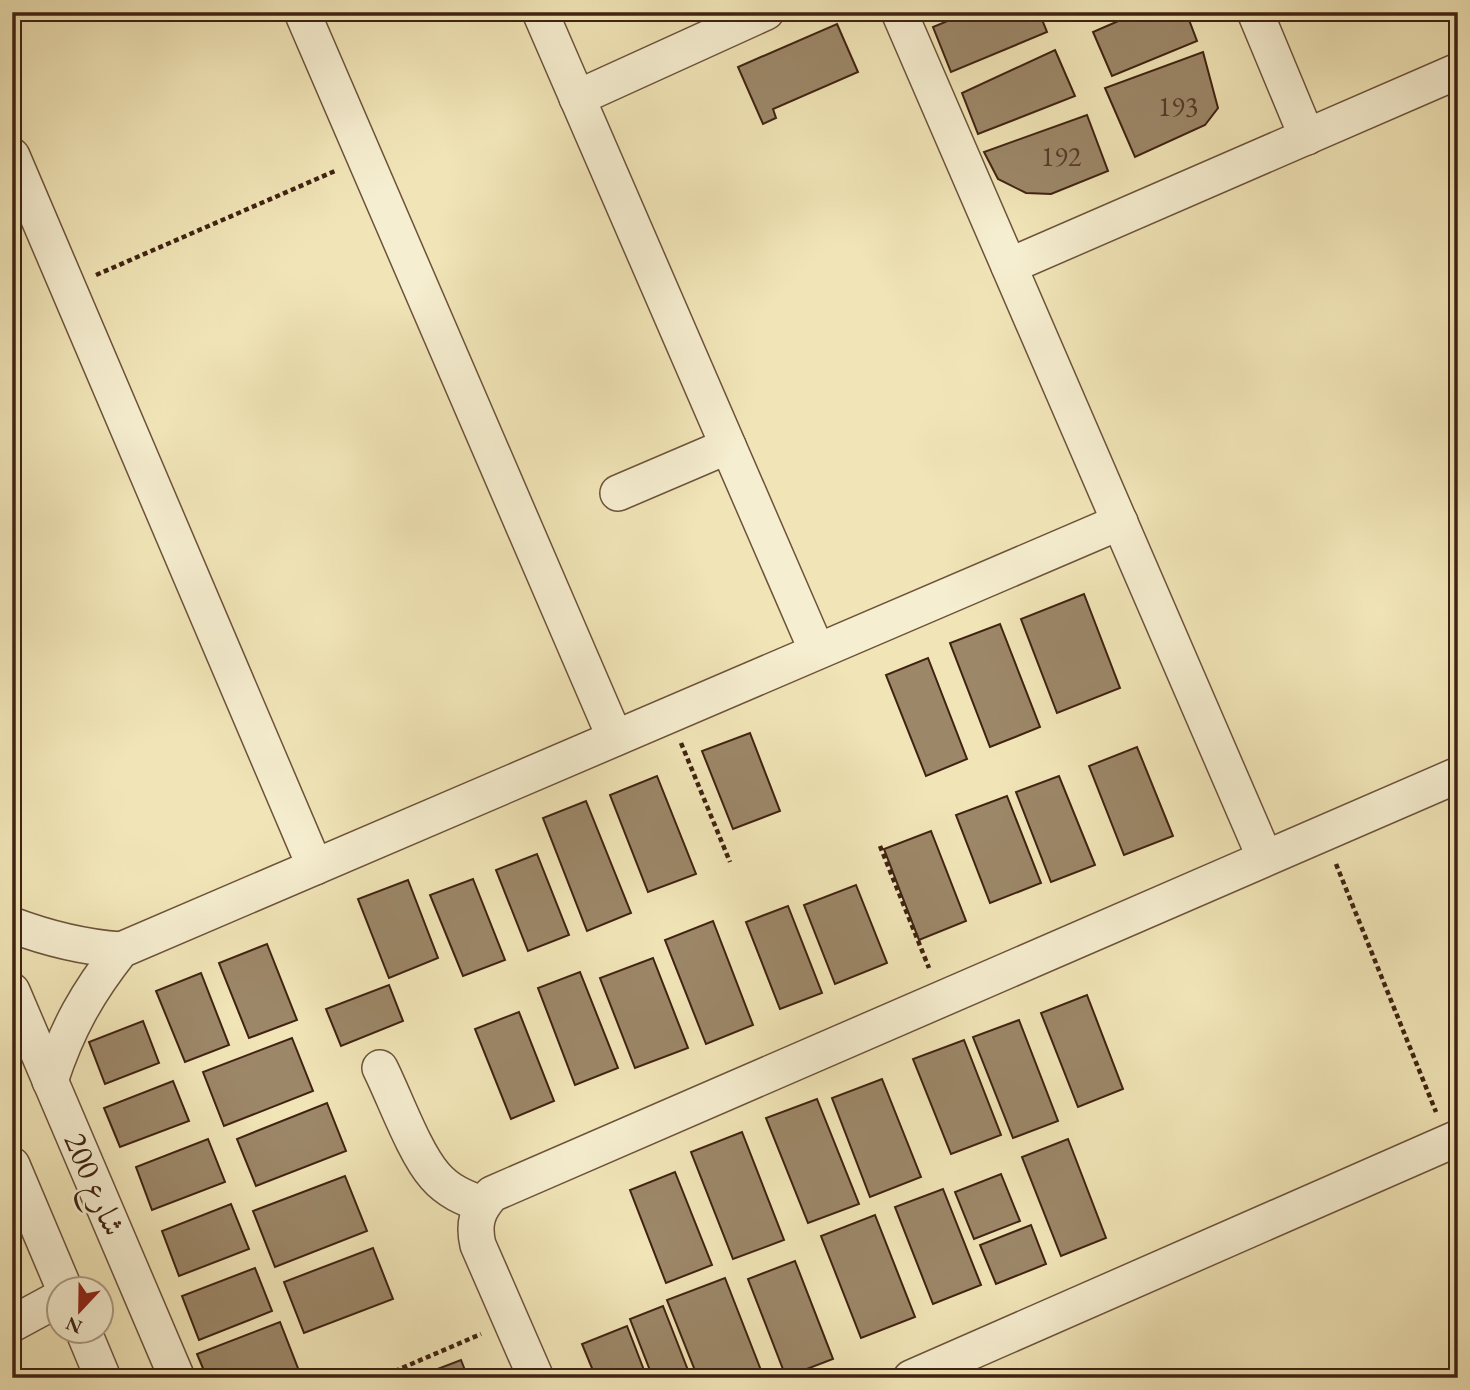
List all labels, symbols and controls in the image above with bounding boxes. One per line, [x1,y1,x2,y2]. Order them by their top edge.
house number: 193 [1158,88,1198,124]
house number: 192 [1041,138,1082,174]
street label: شارع 200 [49,1126,135,1244]
north arrow [46,1274,116,1344]
text: N [61,1311,86,1340]

